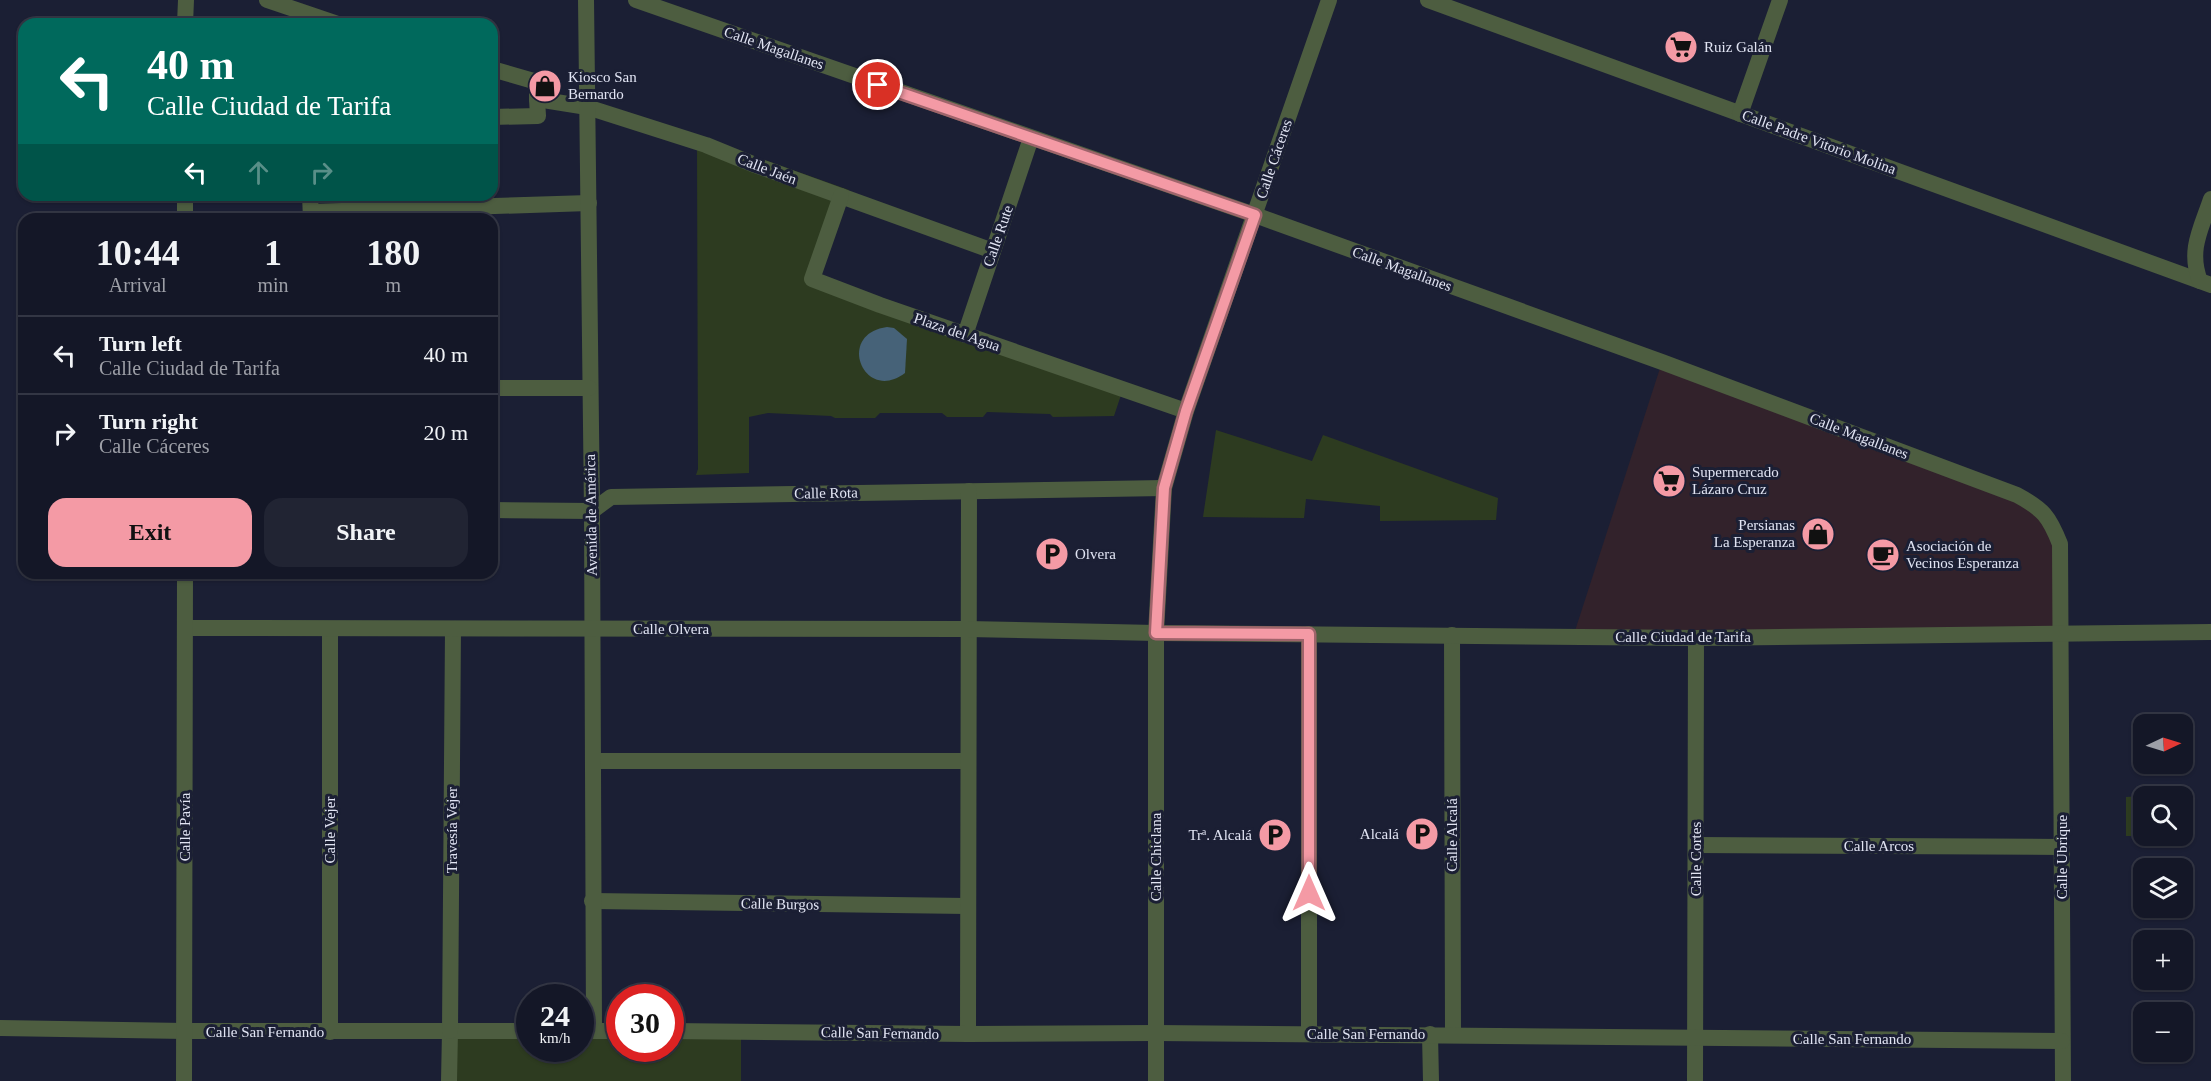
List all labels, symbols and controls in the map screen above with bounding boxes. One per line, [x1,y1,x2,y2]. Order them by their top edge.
street label: Calle Magallanes [722,23,826,73]
supermarket icon: Ruiz Galán [1663,29,1699,65]
place label: Ruiz Galán [1704,39,1772,55]
icon: left [48,42,126,120]
text: 40 m [147,42,235,88]
pin [852,59,903,110]
shop icon: Kiosco San Bernardo [527,68,563,104]
icon: arrive [861,68,894,101]
place label: Kiosco San Bernardo [568,69,637,102]
text: Calle Ciudad de Tarifa [147,91,391,121]
street label: Calle Padre Vitorio Molina [1740,107,1898,177]
street label: Calle Cáceres [1253,117,1295,201]
street label: Calle Jaén [735,150,799,188]
icon: left [179,156,212,189]
icon: ahead [242,156,275,189]
icon: right [305,156,338,189]
street label: Calle Rute [980,203,1016,269]
text: 10:44 [96,233,180,273]
text: 1 [264,233,282,273]
text: 180 [366,233,420,273]
street label: Calle Magallanes [1350,244,1454,294]
text: Arrival [109,274,167,296]
text: min [257,274,289,296]
text: m [386,274,401,296]
street label: Plaza del Agua [912,310,1002,354]
text: Turn left [99,331,182,356]
icon: left [48,339,81,372]
text: 40 m [423,342,468,367]
text: Calle Ciudad de Tarifa [99,357,280,379]
text: Turn right [99,409,198,434]
street label: Calle Magallanes [1807,410,1911,462]
icon: right [48,417,81,450]
text: 20 m [423,420,468,445]
text: Calle Cáceres [99,435,210,457]
street label: Avenida de América [582,453,600,576]
supermarket icon: Supermercado Lázaro Cruz [1651,463,1687,499]
place label: Supermercado Lázaro Cruz [1692,464,1779,497]
street label: Calle Rota [794,484,858,502]
button: Exit [48,498,252,567]
button: Share [264,498,468,567]
shop icon: Persianas La Esperanza [1800,516,1836,552]
place label: Persianas La Esperanza [1714,517,1795,550]
parking icon: Olvera [1034,536,1070,572]
cafe icon: Asociación de Vecinos Esperanza [1865,537,1901,573]
place label: Asociación de Vecinos Esperanza [1906,538,2019,571]
place label: Olvera [1075,546,1116,562]
street label: Calle Olvera [633,621,709,637]
street label: Calle Ciudad de Tarifa [1615,629,1751,645]
north arrow [2133,714,2193,774]
map controls [2133,714,2193,1062]
button: search [2133,786,2193,846]
street label: Travesía Vejer [444,787,460,873]
street label: Calle Pavía [177,792,193,861]
street label: Calle Vejer [322,797,338,863]
street label: Calle Alcalá [1444,798,1460,872]
street label: Calle Chiclana [1148,812,1164,901]
street label: Calle Ubrique [2054,814,2070,899]
parking icon: Alcalá [1404,816,1440,852]
parking icon: Trª. Alcalá [1257,817,1293,853]
street label: Calle Cortes [1688,822,1704,896]
place label: Alcalá [1360,826,1399,842]
place label: Trª. Alcalá [1188,827,1252,843]
street label: Calle Arcos [1844,838,1914,854]
button: layers [2133,858,2193,918]
position arrow [1277,861,1341,925]
street label: Calle Burgos [741,895,820,913]
button: + [2133,930,2193,990]
speed limit sign: 30 [606,984,684,1062]
text: 24 [540,999,570,1032]
button: − [2133,1002,2193,1062]
street label: Calle San Fernando [206,1024,324,1040]
street label: Calle San Fernando [821,1024,939,1042]
street label: Calle San Fernando [1307,1026,1425,1042]
text: km/h [540,1030,570,1046]
street label: Calle San Fernando [1793,1031,1911,1047]

